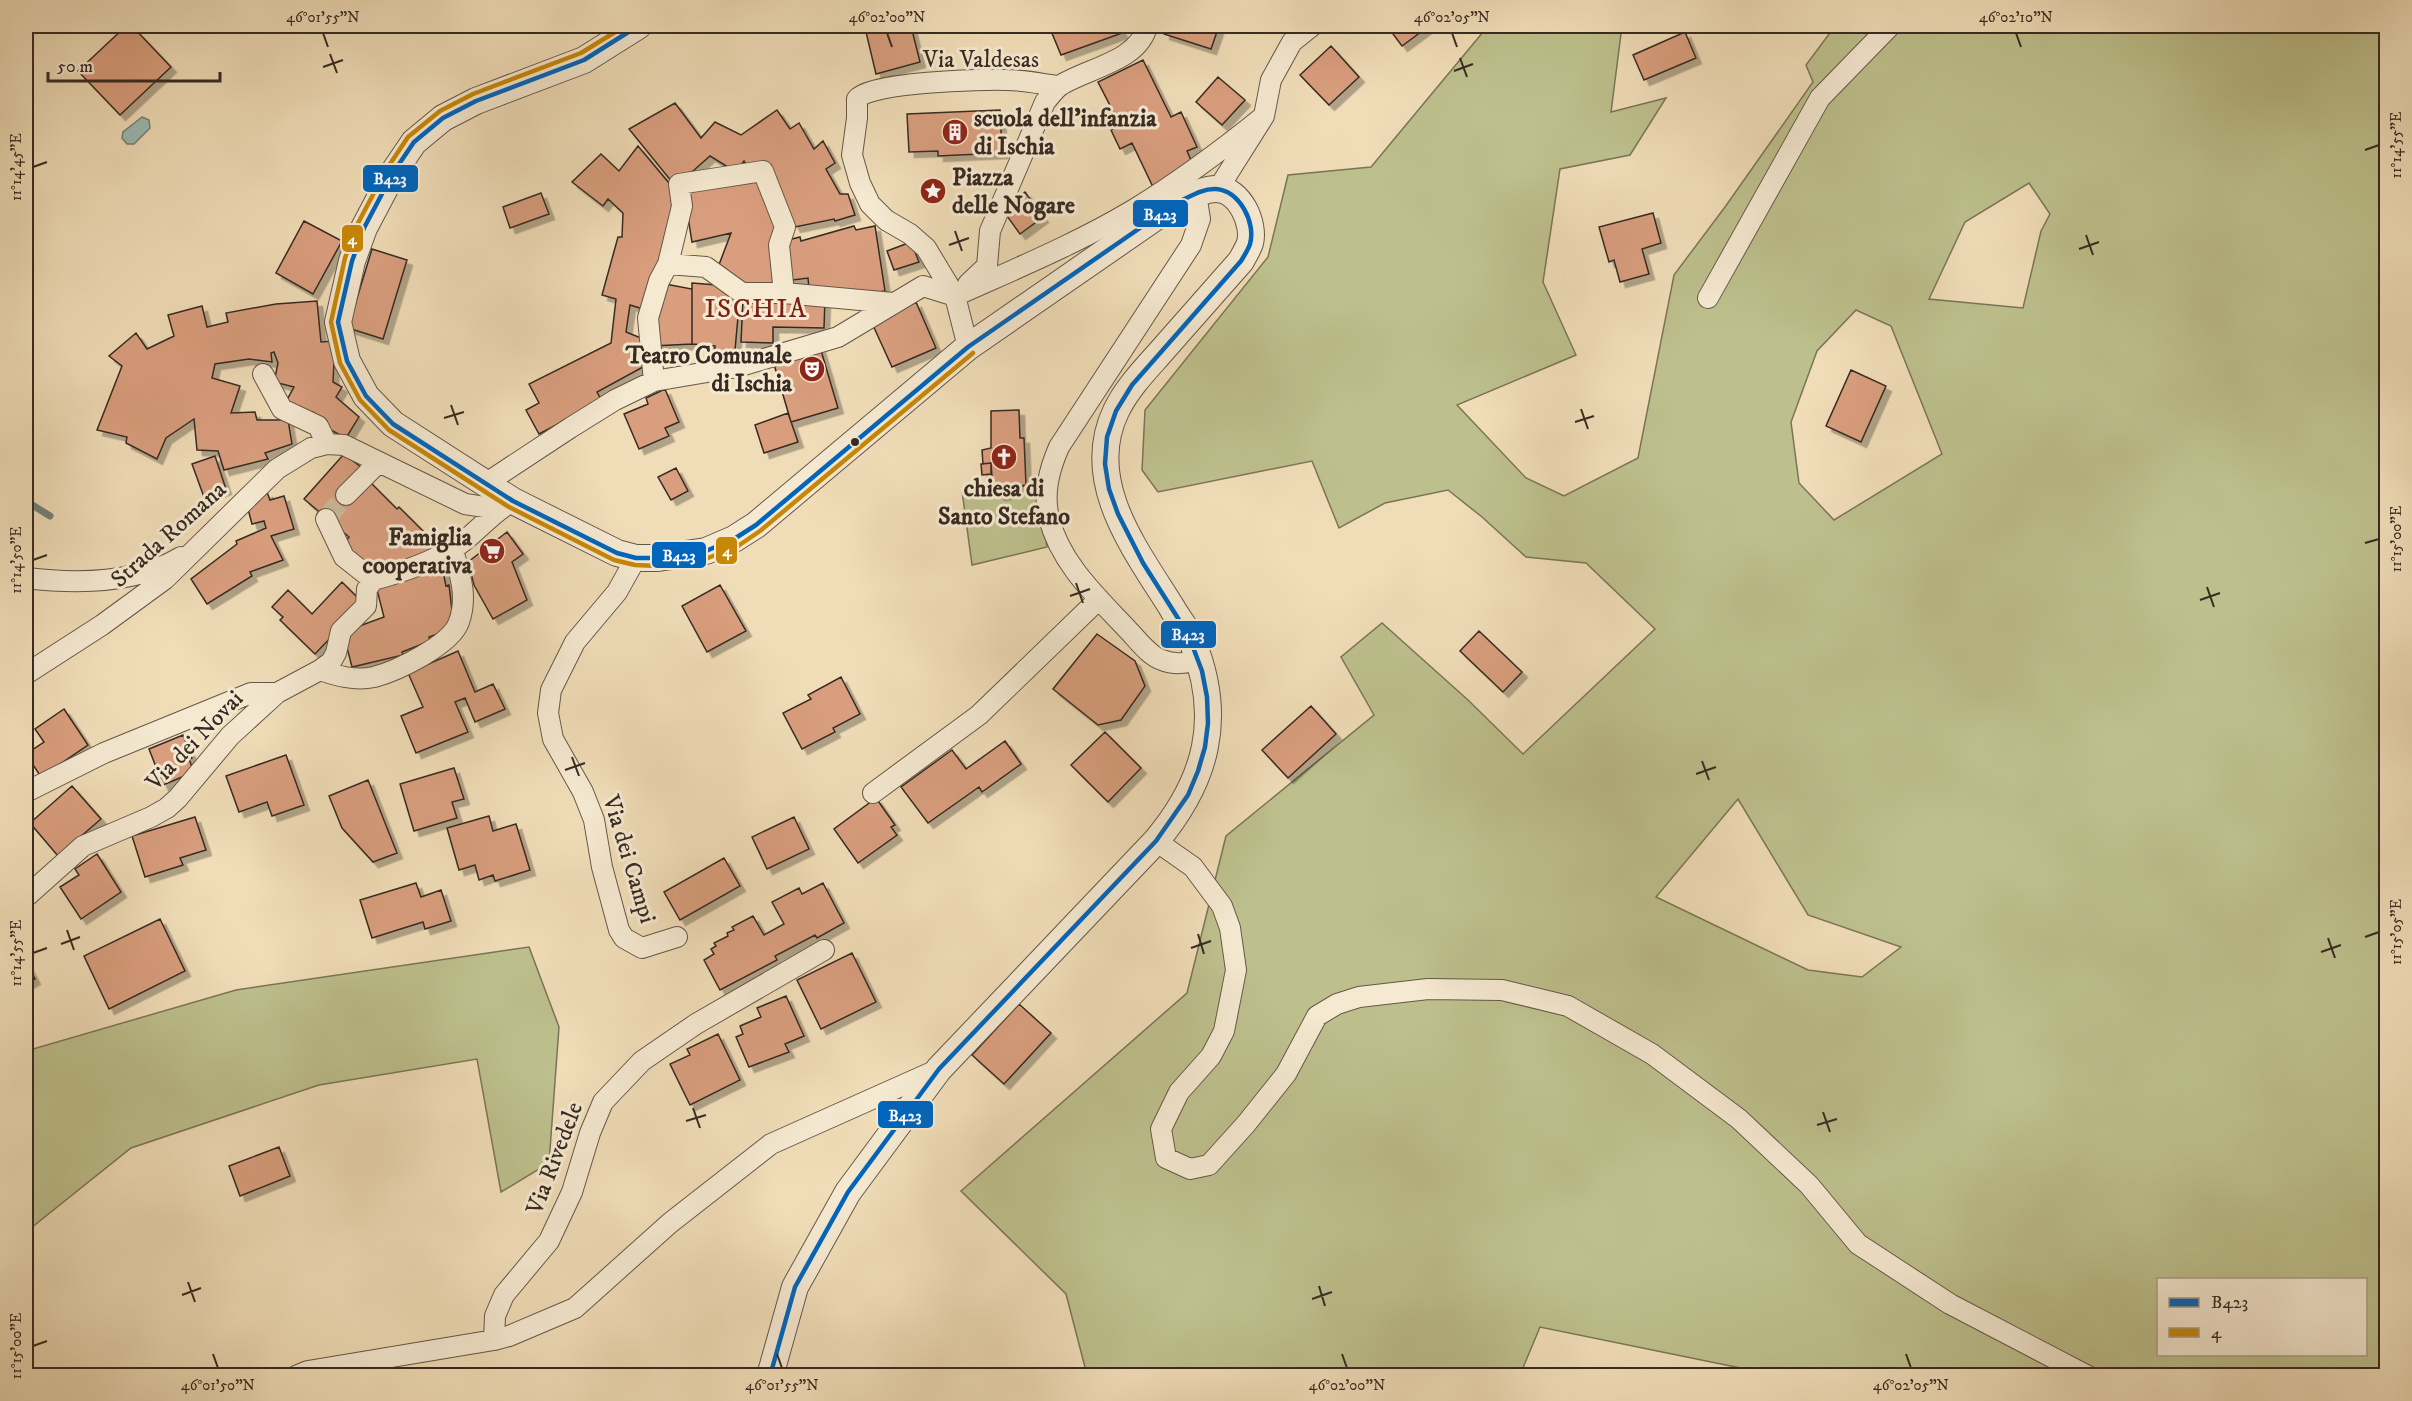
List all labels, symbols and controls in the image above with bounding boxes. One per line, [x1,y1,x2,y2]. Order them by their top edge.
text: 46°01'55"N [286,8,360,27]
text: 46°02'00"N [849,8,925,27]
text: 46°02'05"N [1414,8,1490,27]
text: 46°02'10"N [1979,8,2053,27]
scale bar [48,45,220,83]
street label: Via Valdesas [922,45,1039,75]
text: 50 m [57,56,93,78]
place label: scuola dell'infanzia di Ischia [974,104,1157,162]
text: 11°14'55"E [2387,111,2406,178]
building icon: scuola dell'infanzia di Ischia [940,117,970,147]
text: 11°14'45"E [7,133,26,201]
place label: Piazza delle Nogare [952,163,1075,221]
line badge: B423 [362,164,419,193]
text: B423 [373,169,407,189]
place icon: Piazza delle Nogare [918,176,948,206]
line badge: B423 [1132,199,1189,228]
text: B423 [1143,205,1177,225]
line badge: 4 [341,224,364,253]
text: 4 [346,229,357,249]
district label: ISCHIA [704,292,808,326]
place label: Teatro Comunale di Ischia [625,341,793,399]
theatre icon: Teatro Comunale di Ischia [797,354,827,384]
unlabelled marker [849,436,861,448]
church icon: chiesa di Santo Stefano [989,442,1019,472]
street label: Strada Romana [105,474,233,594]
place label: chiesa di Santo Stefano [938,474,1070,532]
text: 11°15'00"E [2387,505,2406,572]
place label: Famiglia cooperativa [363,523,473,581]
text: 11°14'50"E [7,526,26,594]
supermarket icon: Famiglia cooperativa [477,536,507,566]
line badge: 4 [715,536,738,565]
line badge: B423 [651,541,707,569]
text: 4 [721,541,732,561]
text: B423 [662,546,696,566]
line badge: B423 [1160,620,1217,649]
text: B423 [1171,625,1205,645]
street label: Via dei Novai [139,684,250,798]
street label: Via dei Campi [595,791,663,927]
text: 11°15'05"E [2387,899,2406,965]
text: 11°14'55"E [7,919,26,986]
street label: Via Rivedele [519,1098,590,1220]
line badge: B423 [877,1100,934,1129]
text: B423 [888,1106,922,1126]
legend [2157,1278,2367,1356]
text: B423 [2211,1292,2248,1314]
text: 11°15'00"E [7,1312,26,1379]
text: 4 [2211,1322,2222,1344]
text: 46°01'50"N [181,1376,255,1395]
text: 46°01'55"N [745,1376,819,1395]
text: 46°02'00"N [1309,1376,1385,1395]
text: 46°02'05"N [1873,1376,1949,1395]

